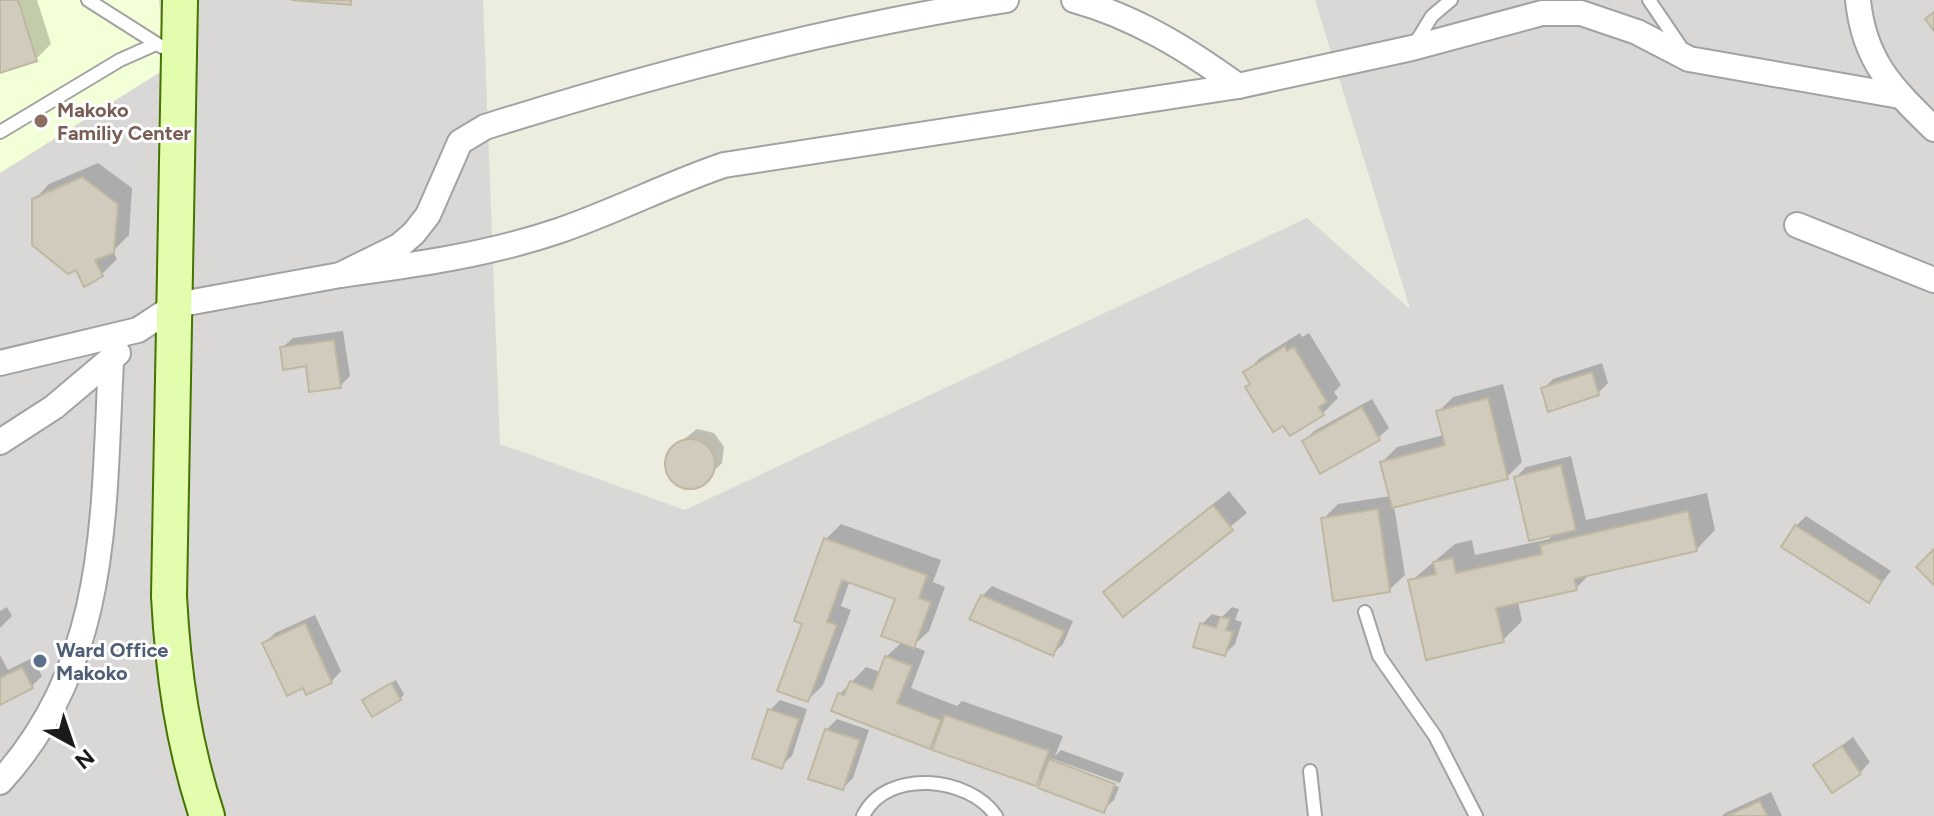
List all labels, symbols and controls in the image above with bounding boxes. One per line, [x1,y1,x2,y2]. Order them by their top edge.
place label: Makoko Familiy Center [57,98,192,145]
marker: Makoko Familiy Center [32,112,50,130]
place label: Ward Office Makoko [56,638,168,685]
marker: Ward Office Makoko [31,652,49,670]
north arrow [32,704,112,784]
text: N [69,743,100,775]

